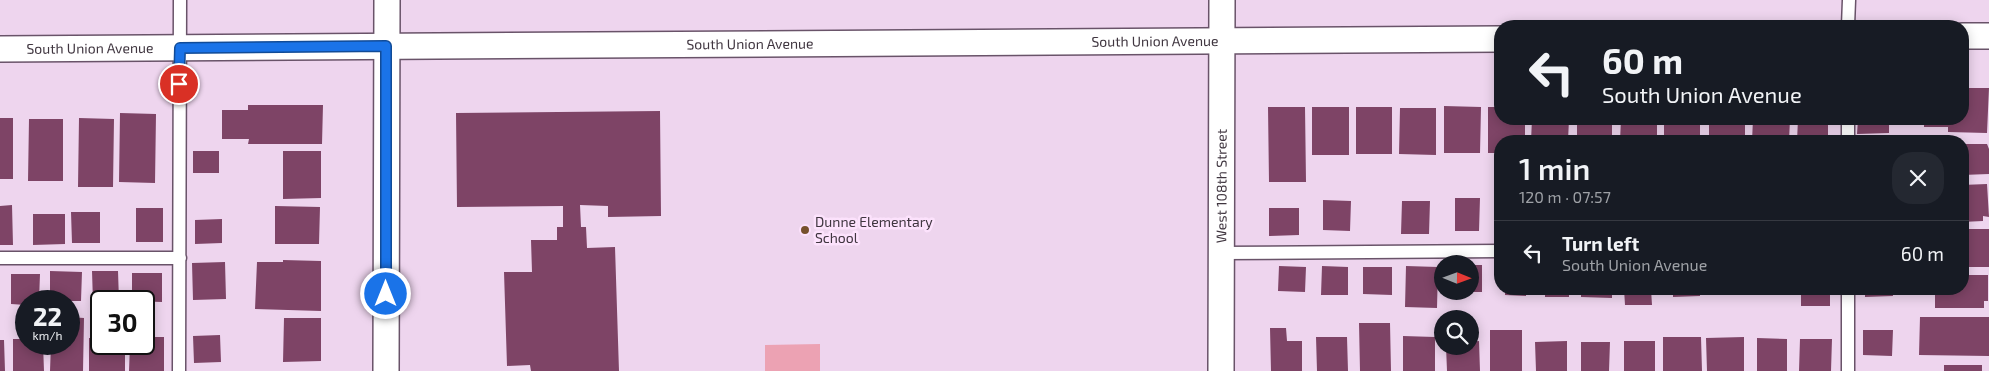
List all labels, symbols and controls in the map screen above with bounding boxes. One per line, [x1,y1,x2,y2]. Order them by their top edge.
street label: South Union Avenue [1091,32,1219,50]
street label: South Union Avenue [686,35,814,52]
street label: South Union Avenue [26,39,154,57]
text: 60 m [1602,39,1683,81]
icon: left [1519,40,1584,105]
pin [158,63,200,105]
icon: arrive [165,70,193,98]
text: South Union Avenue [1602,81,1802,107]
street label: West 108th Street [1212,129,1230,243]
text: 1 min [1519,150,1590,186]
button: close [1892,152,1944,204]
text: 120 m · 07:57 [1519,187,1611,206]
place label: Dunne Elementary School [815,213,933,246]
marker: Dunne Elementary School [799,224,811,236]
text: Turn left [1562,232,1639,255]
icon: left [1519,239,1547,267]
text: 60 m [1901,242,1944,265]
north arrow [1434,255,1479,300]
map controls [1434,255,1479,355]
text: South Union Avenue [1562,255,1707,274]
position arrow [359,267,411,319]
speed limit sign: 30 [90,290,155,355]
text: 22 [33,301,62,331]
button: search [1434,310,1479,355]
text: km/h [33,328,62,342]

